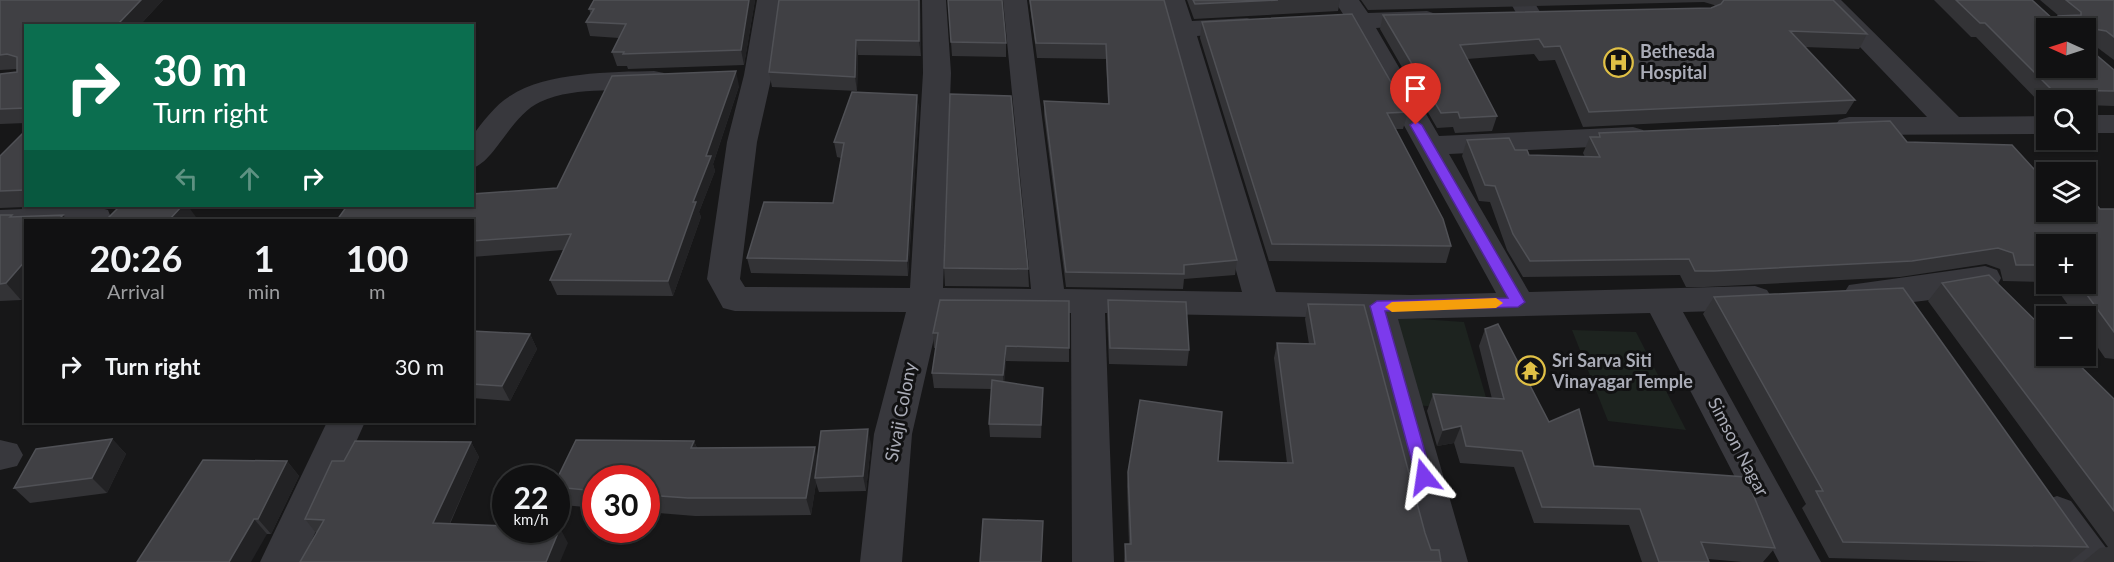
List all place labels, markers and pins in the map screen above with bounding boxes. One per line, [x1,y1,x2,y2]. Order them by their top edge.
place label: Bethesda Hospital [1640,40,1715,83]
hospital icon: Bethesda Hospital [1603,46,1635,78]
pin [1390,63,1441,125]
place label: Sri Sarva Siti Vinayagar Temple [1551,349,1693,392]
temple icon: Sri Sarva Siti Vinayagar Temple [1515,355,1547,387]

